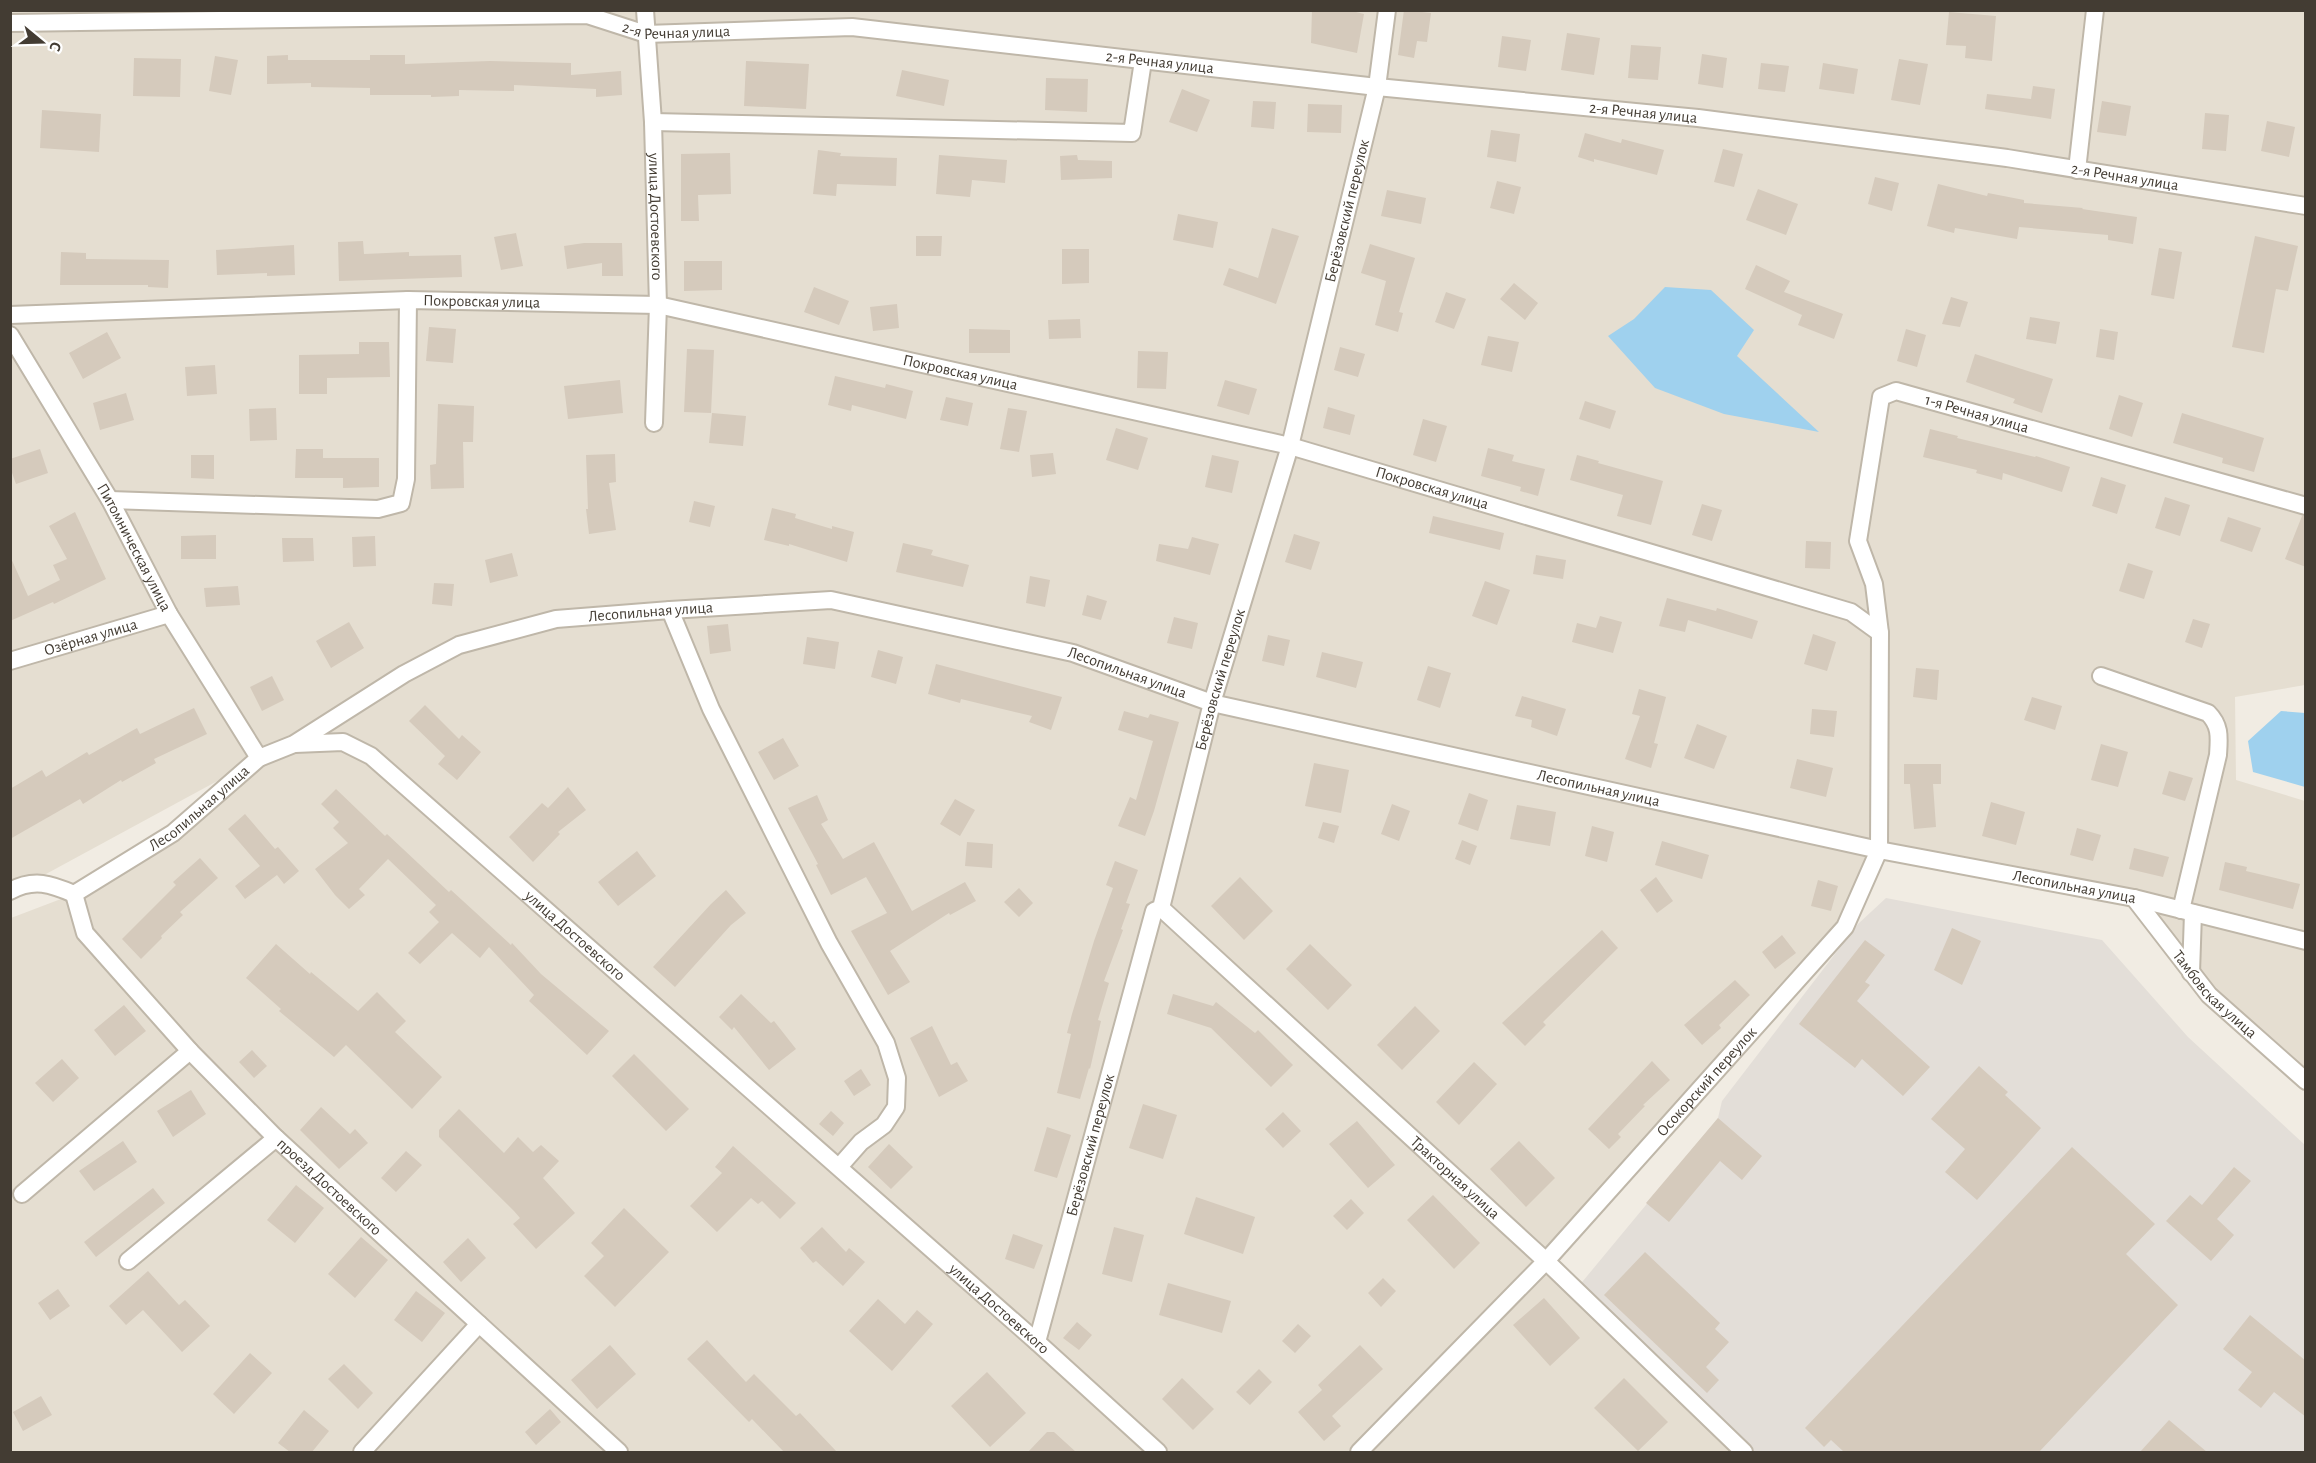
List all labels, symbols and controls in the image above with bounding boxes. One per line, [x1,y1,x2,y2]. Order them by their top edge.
north arrow [12,12,72,72]
street label: 2-я Речная улица [620,19,730,42]
text: С [46,40,64,53]
street label: 2-я Речная улица [1105,48,1215,76]
street label: 2-я Речная улица [1588,100,1698,126]
street label: Берёзовский переулок [1322,137,1372,284]
street label: улица Достоевского [645,152,665,281]
street label: 2-я Речная улица [2070,160,2180,193]
street label: Покровская улица [423,292,540,311]
street label: Покровская улица [901,352,1019,393]
street label: 1-я Речная улица [1923,392,2030,436]
street label: Покровская улица [1374,464,1490,512]
street label: Питомническая улица [94,481,174,614]
street label: Лесопильная улица [588,599,714,624]
street label: Берёзовский переулок [1192,606,1248,752]
street label: Озёрная улица [42,616,139,659]
street label: Лесопильная улица [1066,644,1189,701]
street label: Лесопильная улица [146,762,252,854]
street label: Лесопильная улица [1536,767,1661,809]
street label: Лесопильная улица [2011,867,2137,906]
street label: улица Достоевского [520,887,628,984]
street label: Тамбовская улица [2170,947,2260,1041]
street label: Осокорский переулок [1654,1023,1760,1140]
street label: Берёзовский переулок [1064,1072,1118,1218]
street label: Тракторная улица [1408,1133,1503,1222]
street label: проезд Достоевского [274,1135,385,1239]
street label: улица Достоевского [945,1260,1052,1357]

